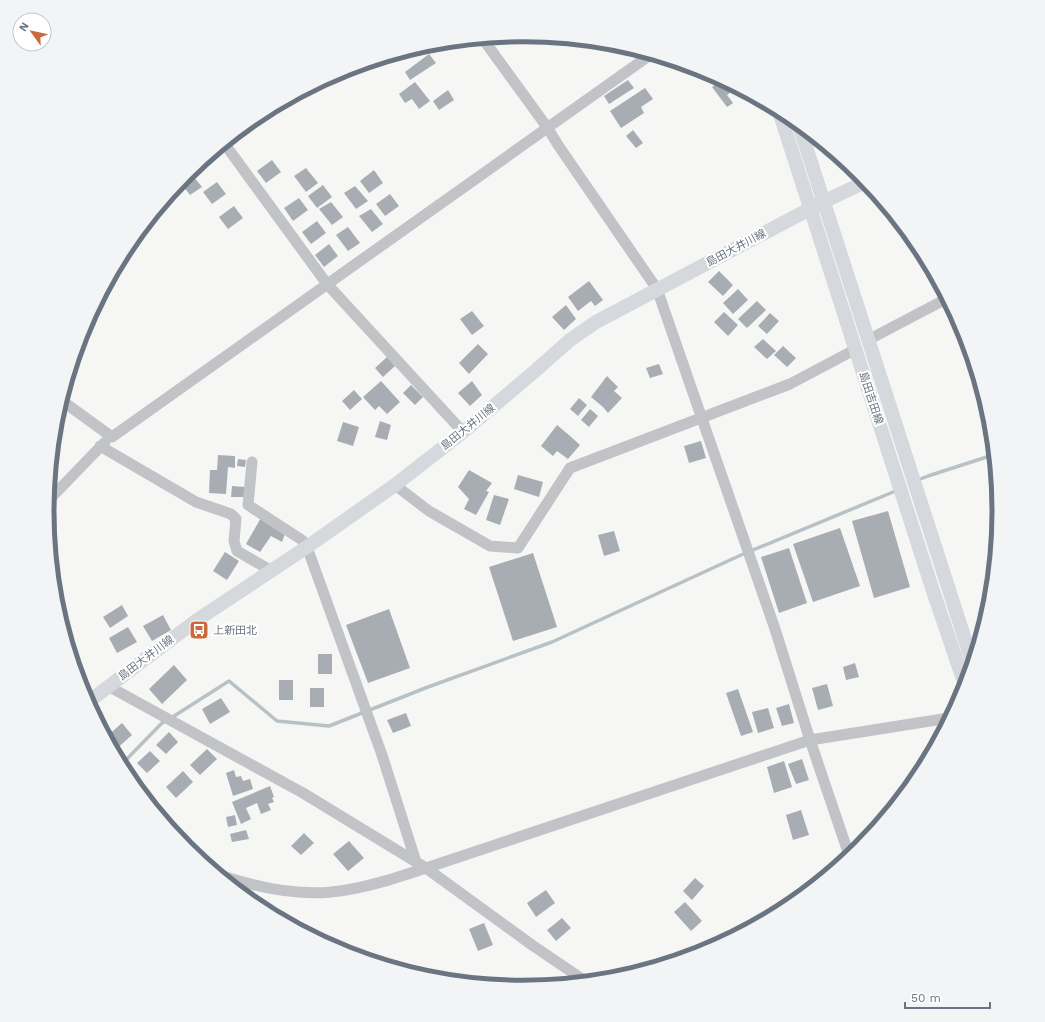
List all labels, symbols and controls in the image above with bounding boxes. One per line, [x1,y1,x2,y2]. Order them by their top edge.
north arrow [12,12,52,52]
text: N [16,20,32,34]
street label: 島田大井川線 [704,227,768,269]
street label: 島田吉田線 [856,370,886,426]
street label: 島田大井川線 [438,401,498,453]
bus stop icon: 上新田北 [188,619,210,641]
place label: 上新田北 [213,624,257,637]
street label: 島田大井川線 [116,633,176,683]
scale bar [905,984,990,1010]
text: 50 m [911,991,941,1005]

